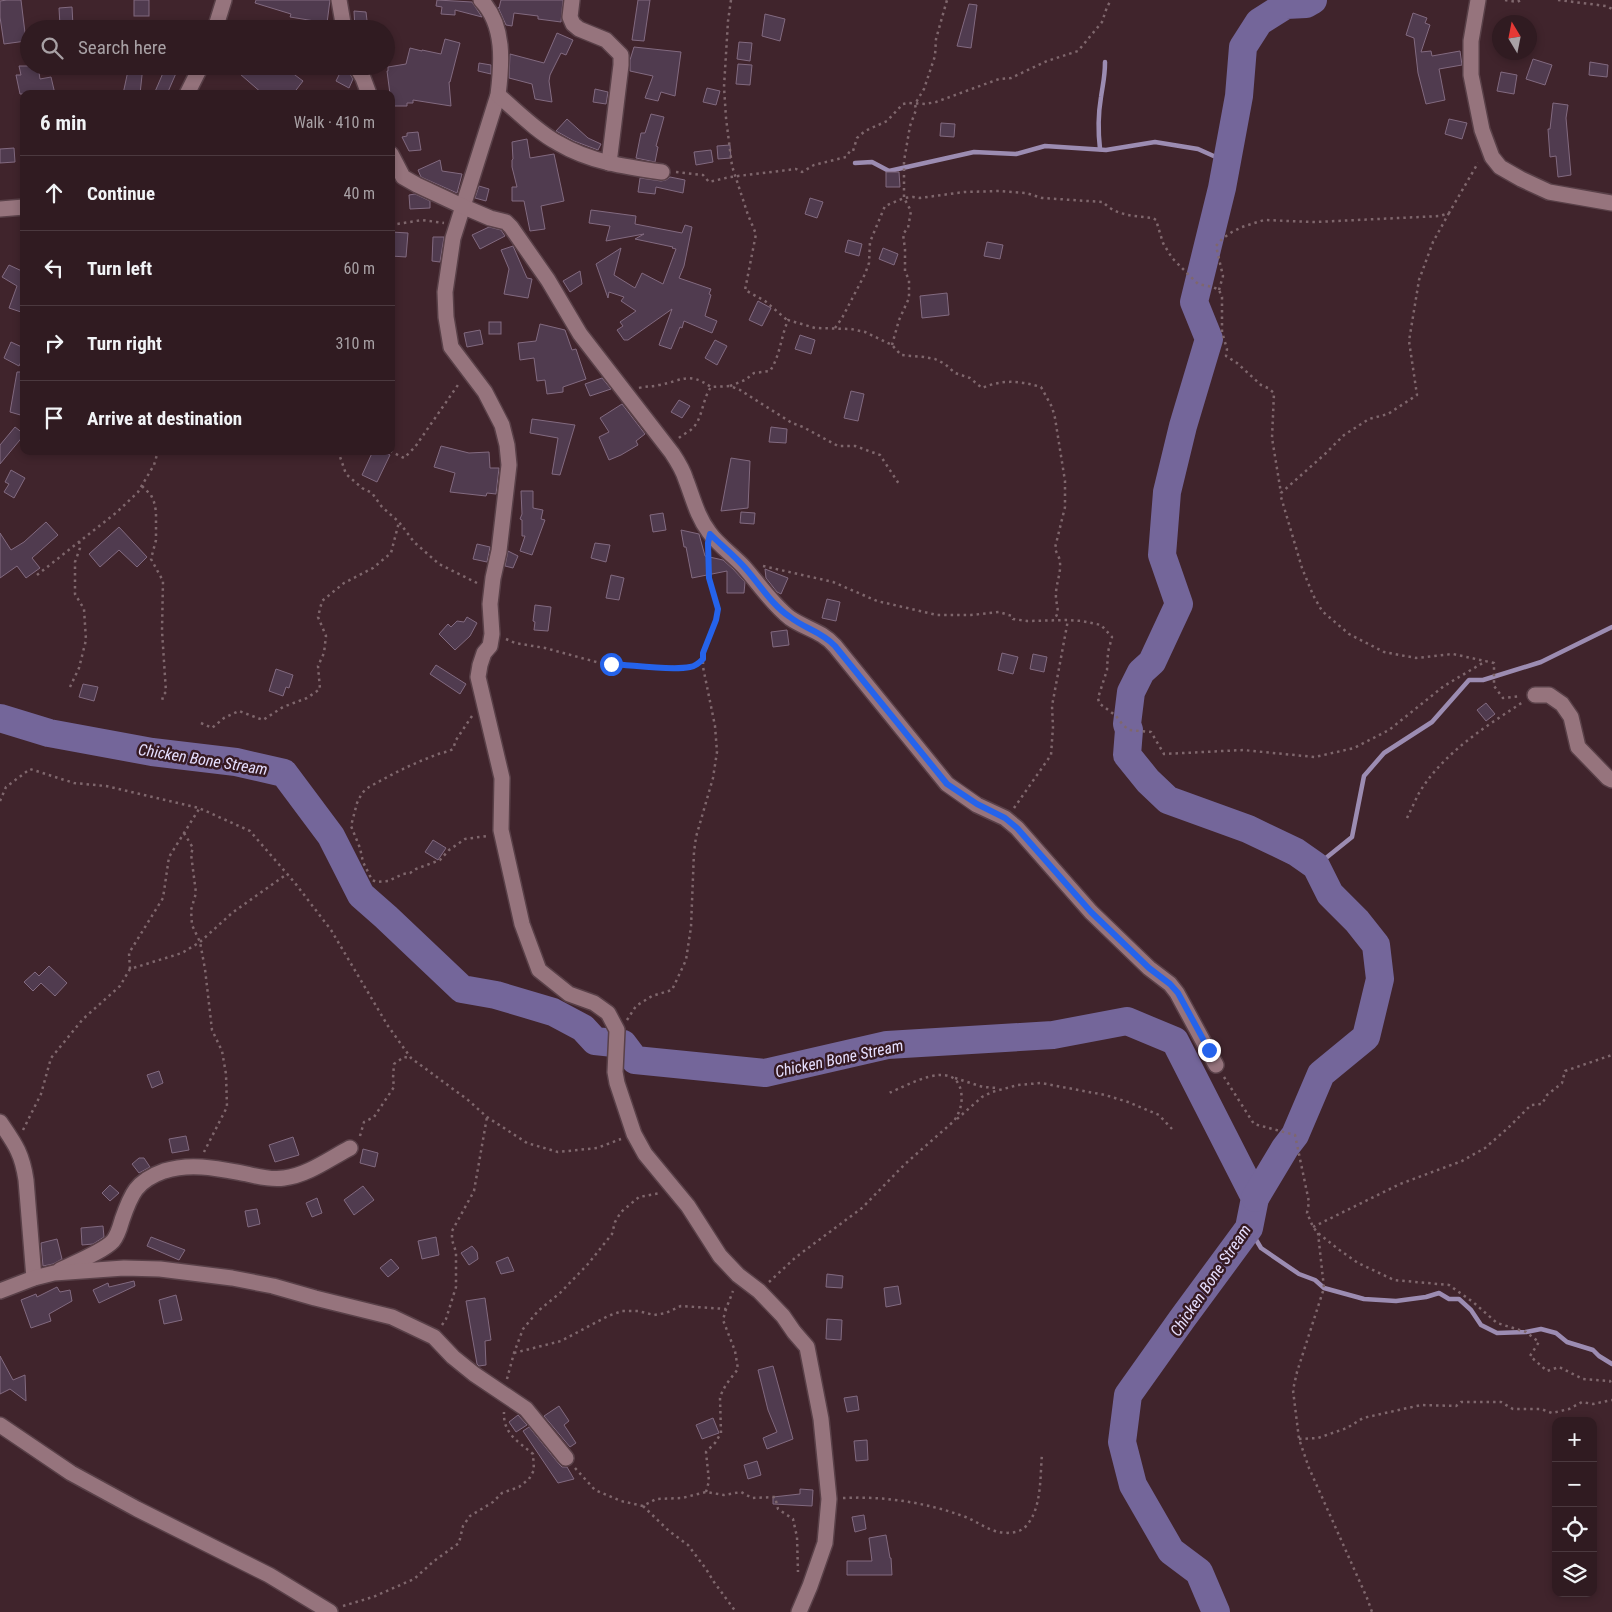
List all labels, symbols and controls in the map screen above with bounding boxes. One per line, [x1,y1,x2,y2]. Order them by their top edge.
north arrow [1492,15,1537,60]
search box [20,20,395,75]
icon: search [38,34,66,62]
text: Search here [78,36,166,59]
text: 6 min [40,111,87,135]
text: Walk · 410 m [294,113,375,132]
icon: ahead [40,179,68,207]
text: Continue [87,182,155,205]
text: 40 m [343,184,375,203]
icon: left [40,254,68,282]
text: Turn left [87,257,152,280]
text: 60 m [343,259,375,278]
icon: right [40,329,68,357]
text: Turn right [87,332,162,355]
text: 310 m [336,334,375,353]
icon: arrive [40,404,68,432]
text: Arrive at destination [87,407,242,430]
route start [600,653,623,676]
water label: Chicken Bone Stream [137,740,269,779]
water label: Chicken Bone Stream [773,1036,905,1081]
route end [1198,1039,1221,1062]
water label: Chicken Bone Stream [1166,1221,1255,1340]
map controls [1552,1417,1597,1597]
button: + [1552,1417,1597,1462]
button: − [1552,1462,1597,1507]
button: locate [1552,1507,1597,1552]
button: layers [1552,1552,1597,1597]

